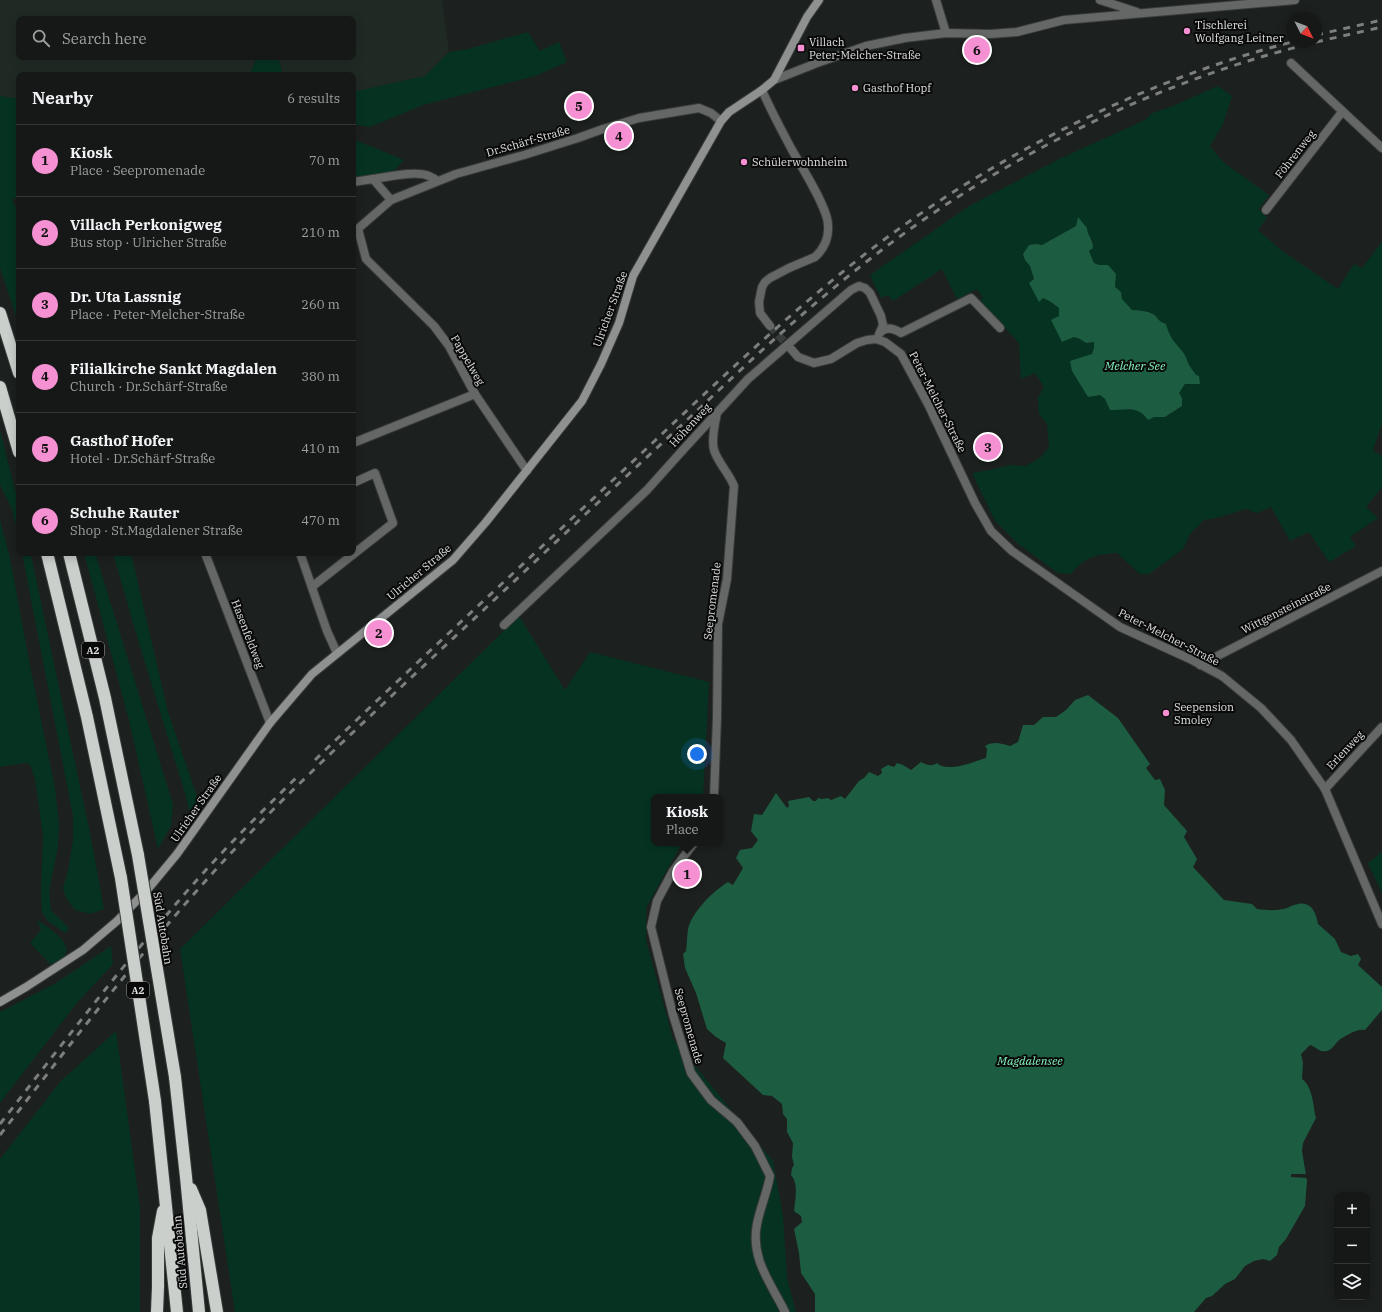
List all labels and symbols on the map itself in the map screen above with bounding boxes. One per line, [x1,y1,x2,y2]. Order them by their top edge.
north arrow [1286,12,1322,48]
place label: Tischlerei Wolfgang Leitner [1195,18,1284,45]
marker: Tischlerei Wolfgang Leitner [1182,26,1192,36]
place label: Villach Peter-Melcher-Straße [809,35,921,62]
pin: 6 [964,35,990,65]
marker: Villach Peter-Melcher-Straße [796,43,806,53]
place label: Gasthof Hopf [863,81,932,95]
marker: Gasthof Hopf [850,83,860,93]
pin: 5 [566,91,592,121]
pin: 4 [606,121,632,151]
street label: Dr.Schärf-Straße [485,122,572,160]
street label: Föhrenweg [1272,127,1318,181]
place label: Schülerwohnheim [752,155,848,169]
marker: Schülerwohnheim [739,157,749,167]
street label: Ulricher Straße [590,269,630,349]
street label: Pappelweg [448,332,488,388]
street label: Peter-Melcher-Straße [906,349,970,455]
water label: Melcher See [1104,358,1166,373]
street label: Höhenweg [666,400,714,450]
pin: 3 [975,432,1001,462]
street label: Ulricher Straße [384,541,454,603]
street label: Seepromenade [700,561,724,641]
street label: Wittgensteinstraße [1239,579,1333,637]
street label: Hasenfeldweg [228,597,268,671]
street label: Peter-Melcher-Straße [1116,605,1222,669]
pin: 2 [366,618,392,648]
road number: A2 [82,642,104,658]
place label: Seepension Smoley [1174,700,1234,727]
marker: Seepension Smoley [1161,708,1171,718]
street label: Erlenweg [1323,728,1367,772]
your location [687,744,707,764]
street label: Ulricher Straße [167,771,225,845]
pin: 1 [674,859,700,889]
street label: Süd Autobahn [150,891,176,965]
road number: A2 [127,982,149,998]
street label: Seepromenade [672,987,707,1066]
water label: Magdalensee [996,1053,1063,1068]
street label: Süd Autobahn [170,1215,190,1289]

